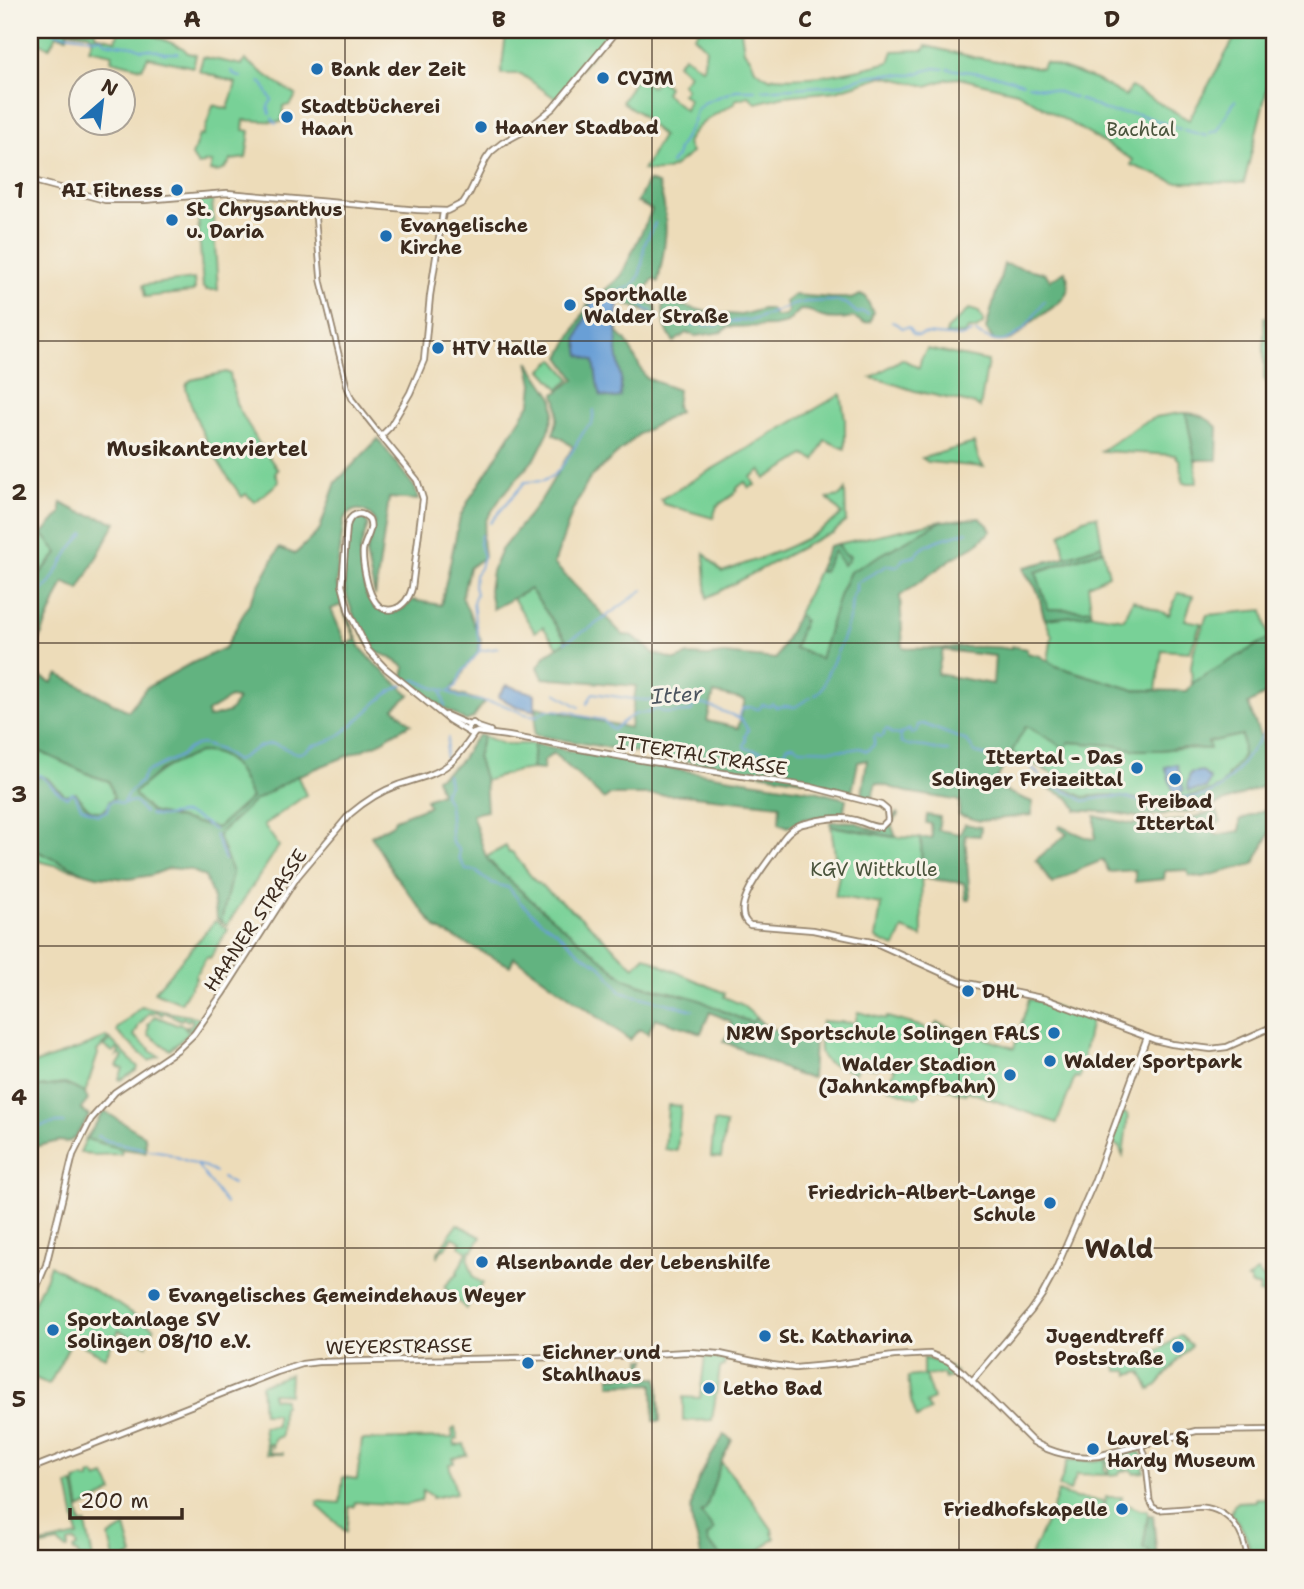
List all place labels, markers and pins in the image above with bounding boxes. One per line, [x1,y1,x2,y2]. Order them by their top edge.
place label: Bank der Zeit [331,57,466,82]
marker: Bank der Zeit [309,61,325,77]
place label: CVJM [617,66,674,91]
marker: CVJM [595,70,611,86]
place label: Stadtbücherei Haan [301,94,440,141]
marker: Stadtbücherei Haan [279,109,295,125]
place label: Haaner Stadbad [495,115,659,140]
marker: Haaner Stadbad [473,119,489,135]
place label: AI Fitness [61,178,163,203]
marker: AI Fitness [169,182,185,198]
place label: St. Chrysanthus u. Daria [186,197,343,244]
marker: St. Chrysanthus u. Daria [164,212,180,228]
place label: Evangelische Kirche [400,213,528,260]
marker: Evangelische Kirche [378,228,394,244]
place label: Sporthalle Walder Straße [584,282,729,329]
marker: Sporthalle Walder Straße [562,297,578,313]
place label: HTV Halle [452,336,547,361]
marker: HTV Halle [430,340,446,356]
place label: Ittertal - Das Solinger Freizeittal [932,745,1123,792]
marker: Ittertal - Das Solinger Freizeittal [1129,760,1145,776]
marker: Freibad Ittertal [1167,771,1183,787]
place label: Freibad Ittertal [1136,789,1215,836]
place label: DHL [982,979,1019,1004]
marker: DHL [960,983,976,999]
place label: NRW Sportschule Solingen FALS [726,1021,1040,1046]
marker: NRW Sportschule Solingen FALS [1046,1025,1062,1041]
place label: Walder Sportpark [1064,1049,1243,1074]
place label: Walder Stadion (Jahnkampfbahn) [818,1052,996,1099]
marker: Walder Sportpark [1042,1053,1058,1069]
marker: Walder Stadion (Jahnkampfbahn) [1002,1067,1018,1083]
place label: Friedrich-Albert-Lange Schule [808,1180,1036,1227]
marker: Friedrich-Albert-Lange Schule [1042,1195,1058,1211]
place label: Alsenbande der Lebenshilfe [496,1250,771,1275]
marker: Alsenbande der Lebenshilfe [474,1254,490,1270]
place label: Evangelisches Gemeindehaus Weyer [168,1283,526,1308]
marker: Evangelisches Gemeindehaus Weyer [146,1287,162,1303]
place label: Sportanlage SV Solingen 08/10 e.V. [67,1307,251,1354]
marker: Sportanlage SV Solingen 08/10 e.V. [45,1322,61,1338]
place label: St. Katharina [779,1324,913,1349]
place label: Jugendtreff Poststraße [1046,1324,1165,1371]
marker: St. Katharina [757,1328,773,1344]
marker: Jugendtreff Poststraße [1170,1339,1186,1355]
place label: Eichner und Stahlhaus [542,1340,661,1387]
marker: Eichner und Stahlhaus [520,1355,536,1371]
place label: Letho Bad [723,1376,823,1401]
marker: Letho Bad [701,1380,717,1396]
place label: Laurel & Hardy Museum [1107,1426,1255,1473]
marker: Laurel & Hardy Museum [1085,1441,1101,1457]
place label: Friedhofskapelle [943,1497,1108,1522]
marker: Friedhofskapelle [1114,1501,1130,1517]

